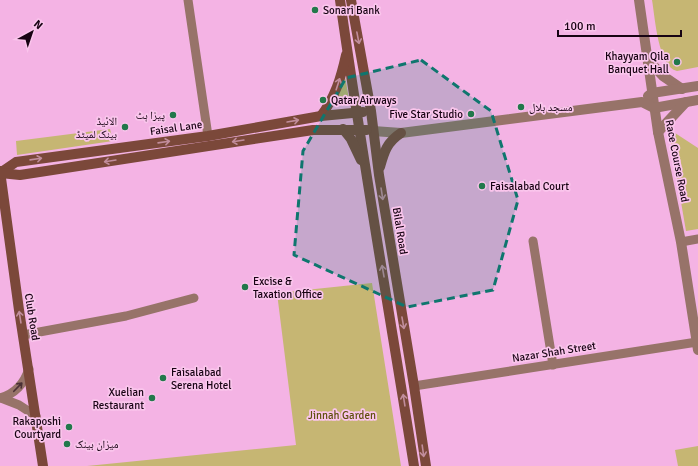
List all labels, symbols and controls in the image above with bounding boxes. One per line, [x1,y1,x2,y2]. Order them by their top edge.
place label: Sonari Bank [323,4,380,17]
marker: Sonari Bank [310,5,320,15]
north arrow [12,12,52,52]
scale bar [558,12,681,38]
text: N [31,17,45,32]
text: 100 m [564,19,596,34]
one-way arrow [354,32,362,45]
place label: Khayyam Qila Banquet Hall [605,50,669,76]
marker: Khayyam Qila Banquet Hall [672,57,682,67]
one-way arrow [335,77,342,90]
place label: Qatar Airways [331,94,397,107]
marker: Qatar Airways [318,95,328,105]
place label: مسجد بلال [529,101,573,114]
marker: مسجد بلال [516,102,526,112]
place label: Five Star Studio [389,108,463,121]
place label: پیزا ہٹ [136,109,165,122]
marker: Five Star Studio [466,109,476,119]
marker: پیزا ہٹ [168,110,178,120]
place label: الائیڈ بینک لمیٹڈ [76,115,117,141]
one-way arrow [286,116,299,124]
street label: Faisal Lane [149,118,203,138]
street label: Race Course Road [663,119,691,204]
marker: الائیڈ بینک لمیٹڈ [120,122,130,132]
one-way arrow [158,138,171,146]
one-way arrow [232,138,245,146]
one-way arrow [29,155,42,163]
one-way arrow [104,158,117,166]
place label: Faisalabad Court [490,180,569,193]
marker: Faisalabad Court [477,181,487,191]
one-way arrow [378,188,386,201]
street label: Bilal Road [390,206,410,256]
one-way arrow [379,265,387,278]
place label: Excise & Taxation Office [253,275,322,301]
marker: Excise & Taxation Office [240,282,250,292]
street label: Club Road [22,293,42,342]
one-way arrow [16,311,24,324]
one-way arrow [400,316,408,329]
street label: Nazar Shah Street [511,339,597,365]
place label: Faisalabad Serena Hotel [171,366,231,392]
marker: Faisalabad Serena Hotel [158,373,168,383]
one-way arrow [14,382,23,392]
place label: Xuelian Restaurant [92,386,144,412]
marker: Xuelian Restaurant [147,393,157,403]
one-way arrow [399,394,407,407]
park label: Jinnah Garden [308,409,376,422]
place label: Rakaposhi Courtyard [12,415,61,441]
marker: Rakaposhi Courtyard [64,422,74,432]
place label: میزان بینک [75,438,119,451]
marker: میزان بینک [62,439,72,449]
one-way arrow [419,444,427,457]

